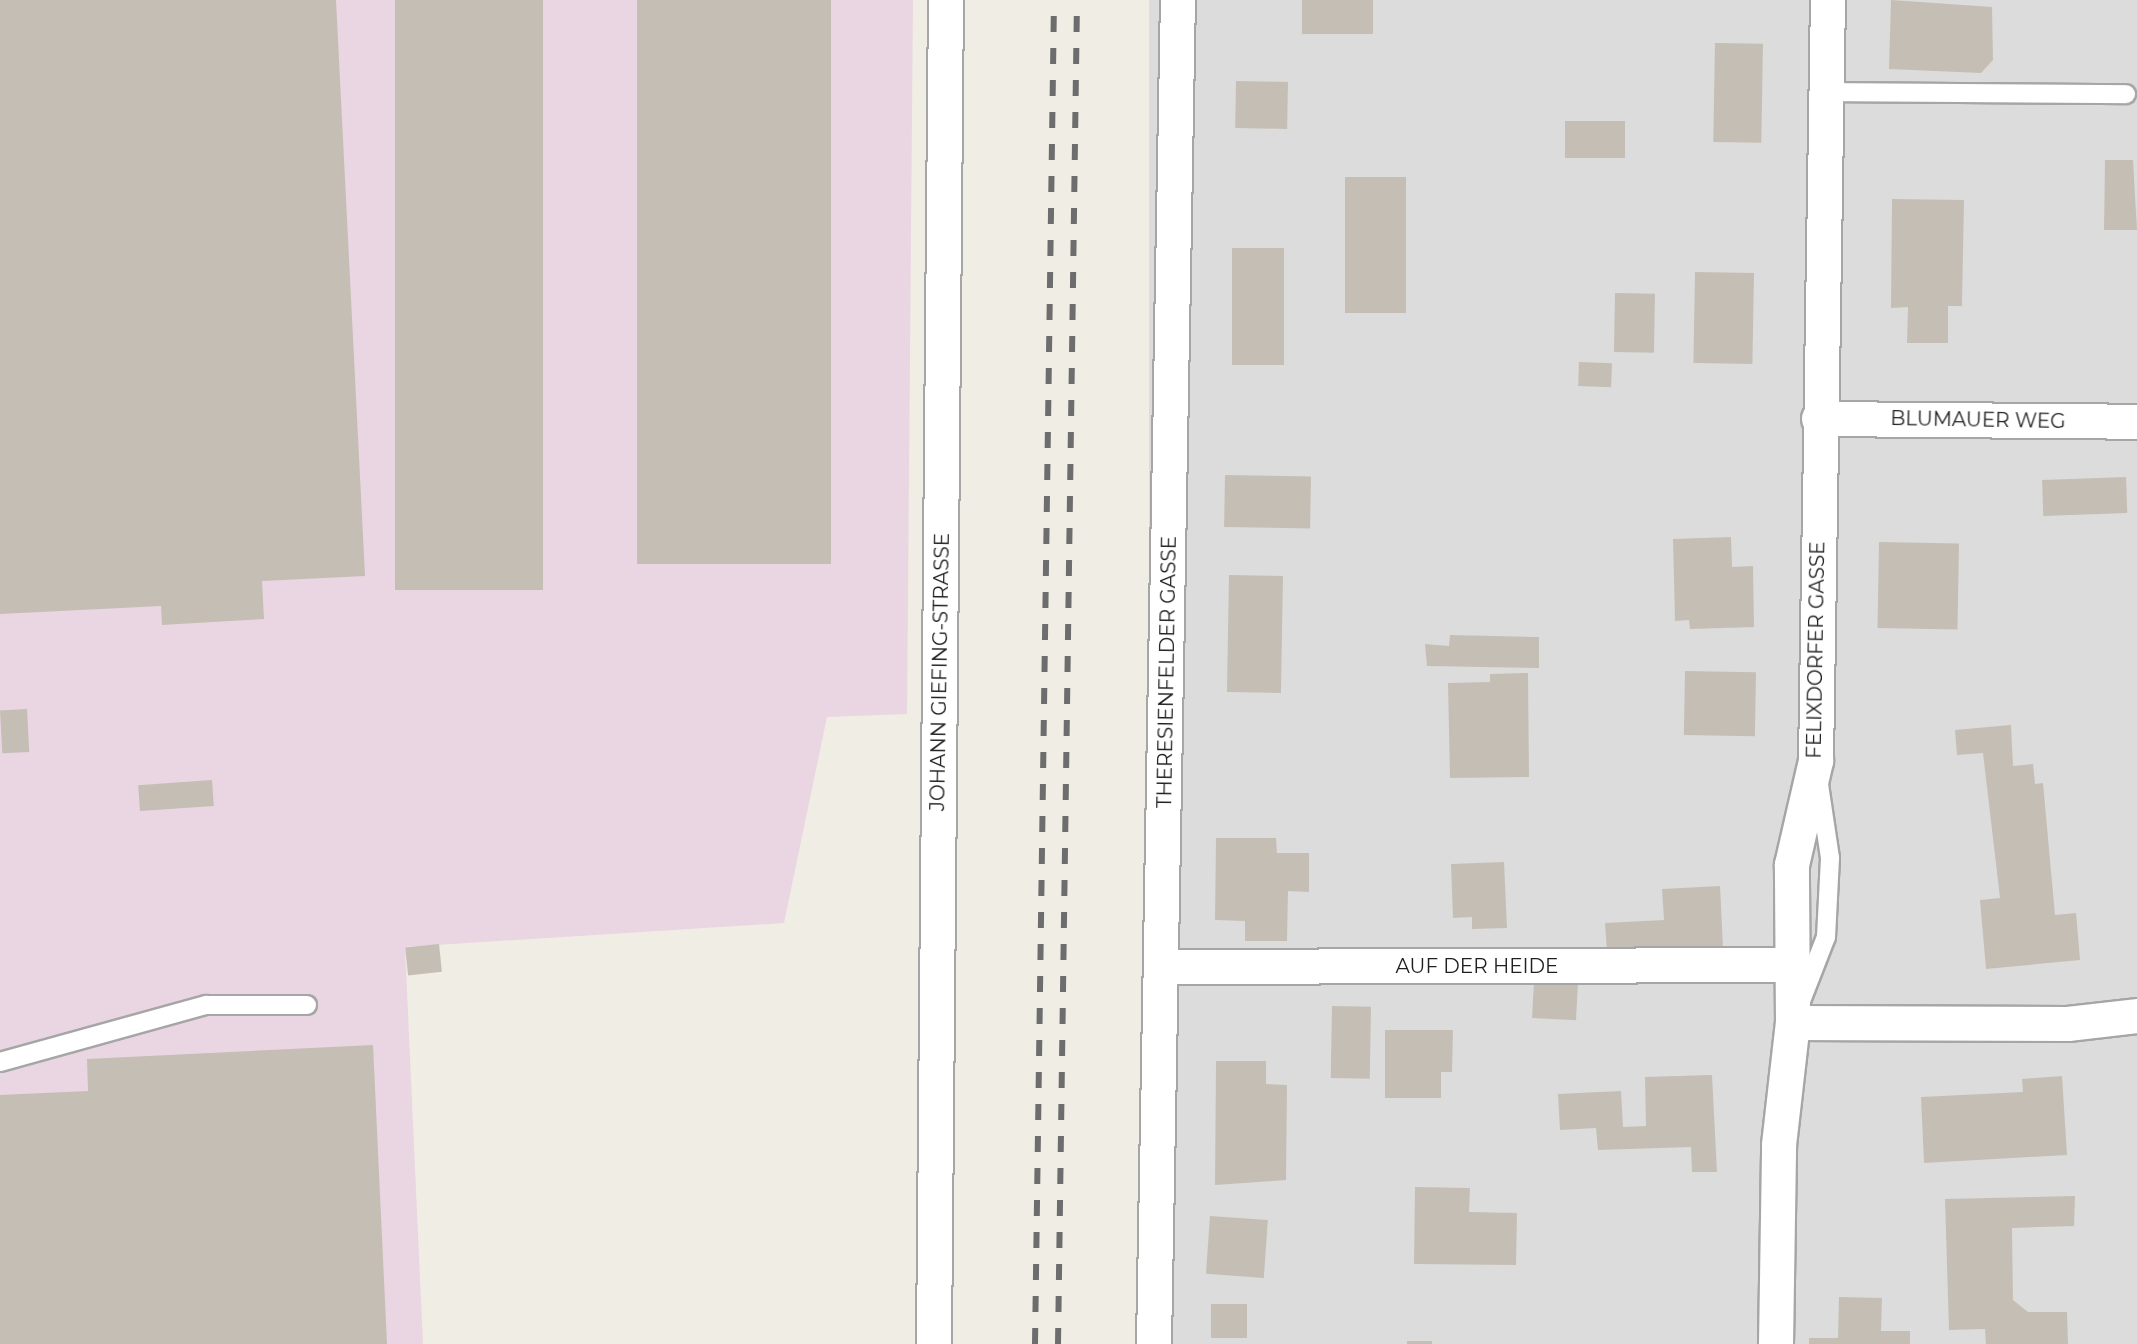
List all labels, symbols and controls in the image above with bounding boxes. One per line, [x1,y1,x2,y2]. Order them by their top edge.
street label: BLUMAUER WEG [1890,406,2066,434]
street label: JOHANN GIEFING-STRASSE [926,533,954,811]
street label: THERESIENFELDER GASSE [1153,536,1181,808]
street label: FELIXDORFER GASSE [1802,541,1830,759]
street label: AUF DER HEIDE [1396,954,1558,978]

